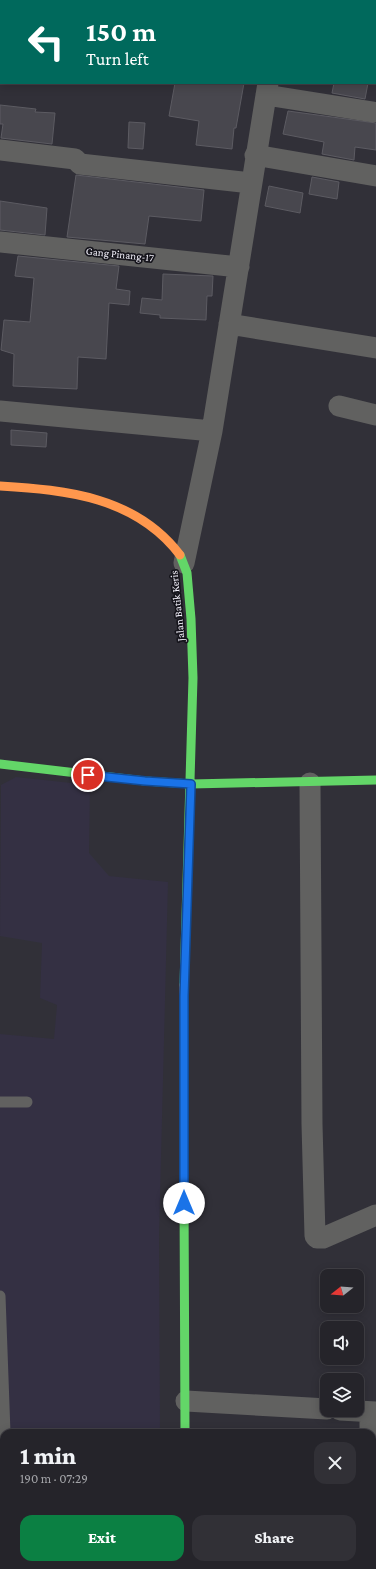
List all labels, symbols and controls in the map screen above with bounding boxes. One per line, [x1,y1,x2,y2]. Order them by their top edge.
icon: left [20,16,72,68]
text: 150 m [86,16,156,47]
text: Turn left [86,49,149,69]
street label: Gang Pinang-17 [85,244,155,265]
street label: Jalan Batik Keris [167,570,188,643]
pin [71,758,105,792]
icon: arrive [77,764,99,786]
position arrow [163,1182,205,1224]
north arrow [320,1269,364,1313]
map controls [320,1269,364,1417]
button: sound [320,1321,364,1365]
button: layers [320,1373,364,1417]
text: 1 min [20,1442,76,1469]
button: close [314,1442,356,1484]
text: 190 m · 07:29 [20,1471,88,1486]
button: Exit [20,1515,184,1561]
button: Share [192,1515,356,1561]

